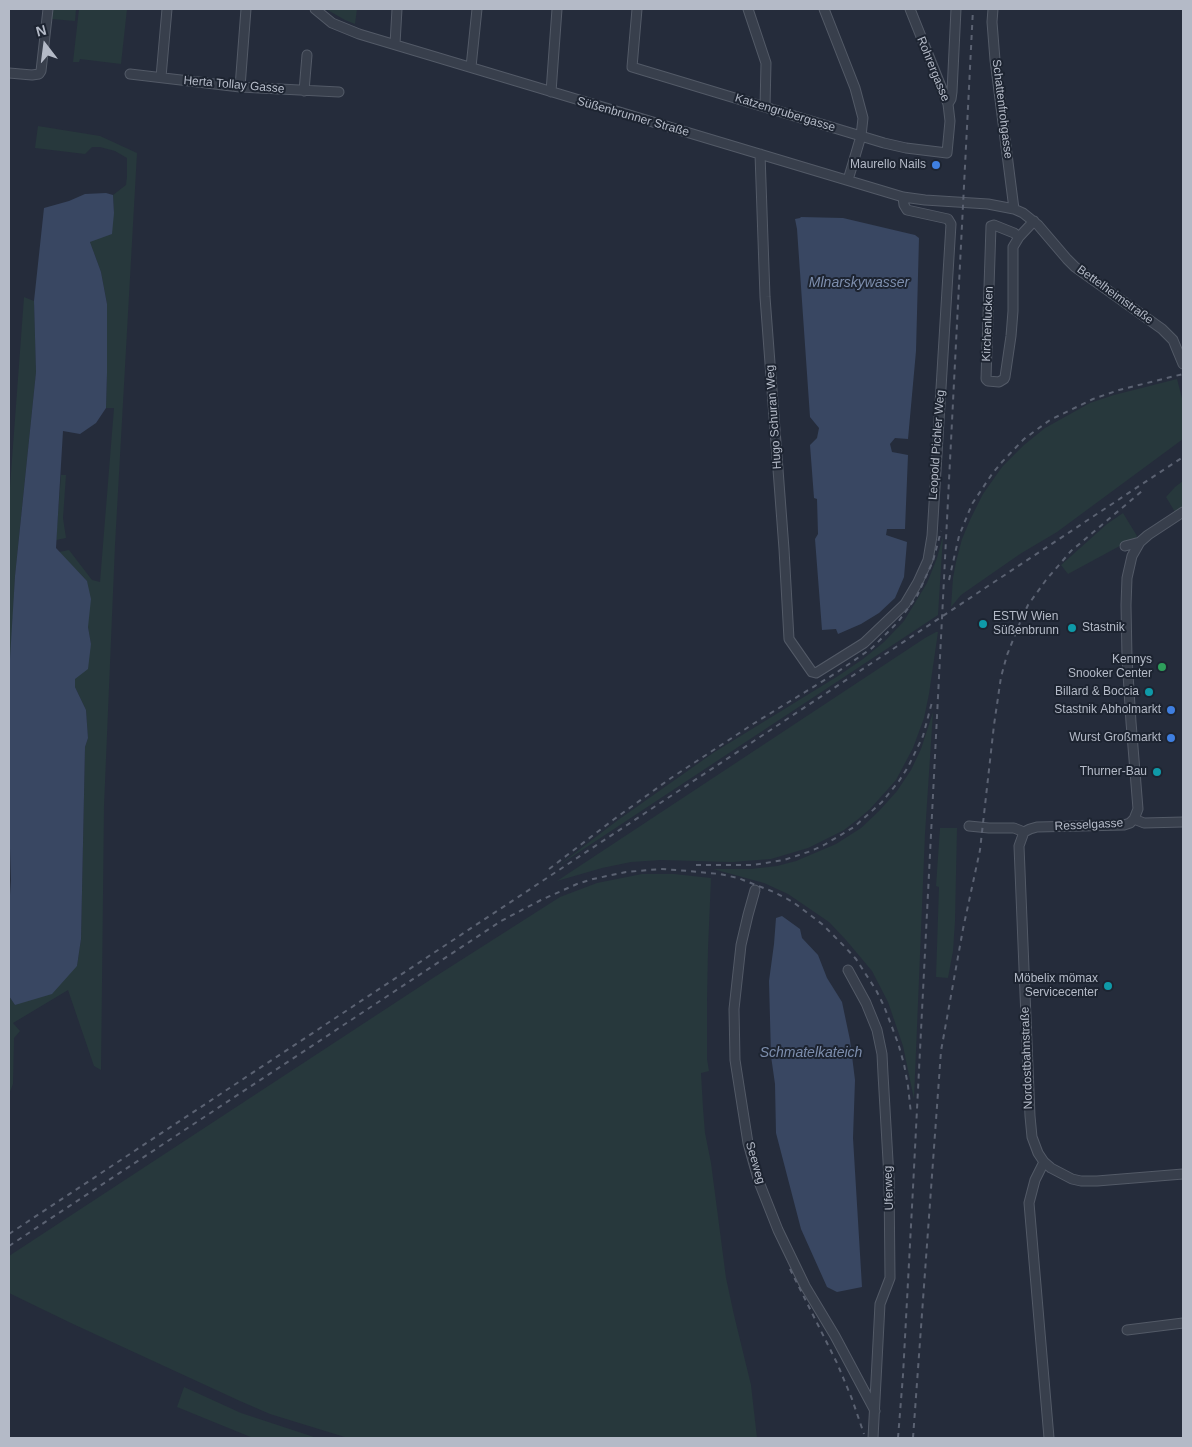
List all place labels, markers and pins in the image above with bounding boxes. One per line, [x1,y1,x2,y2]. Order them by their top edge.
place label: Maurello Nails [850,158,926,172]
marker: Maurello Nails [930,159,942,171]
place label: ESTW Wien Süßenbrunn [993,610,1059,638]
marker: ESTW Wien Süßenbrunn [977,618,989,630]
place label: Stastnik [1082,621,1125,635]
marker: Stastnik [1066,622,1078,634]
place label: Kennys Snooker Center [1068,653,1152,681]
marker: Kennys Snooker Center [1156,661,1168,673]
place label: Billard & Boccia [1055,685,1139,699]
marker: Billard & Boccia [1143,686,1155,698]
place label: Stastnik Abholmarkt [1054,703,1161,717]
marker: Stastnik Abholmarkt [1165,704,1177,716]
place label: Wurst Großmarkt [1069,731,1161,745]
marker: Wurst Großmarkt [1165,732,1177,744]
place label: Thurner-Bau [1080,765,1147,779]
marker: Thurner-Bau [1151,766,1163,778]
place label: Möbelix mömax Servicecenter [1014,972,1098,1000]
marker: Möbelix mömax Servicecenter [1102,980,1114,992]

